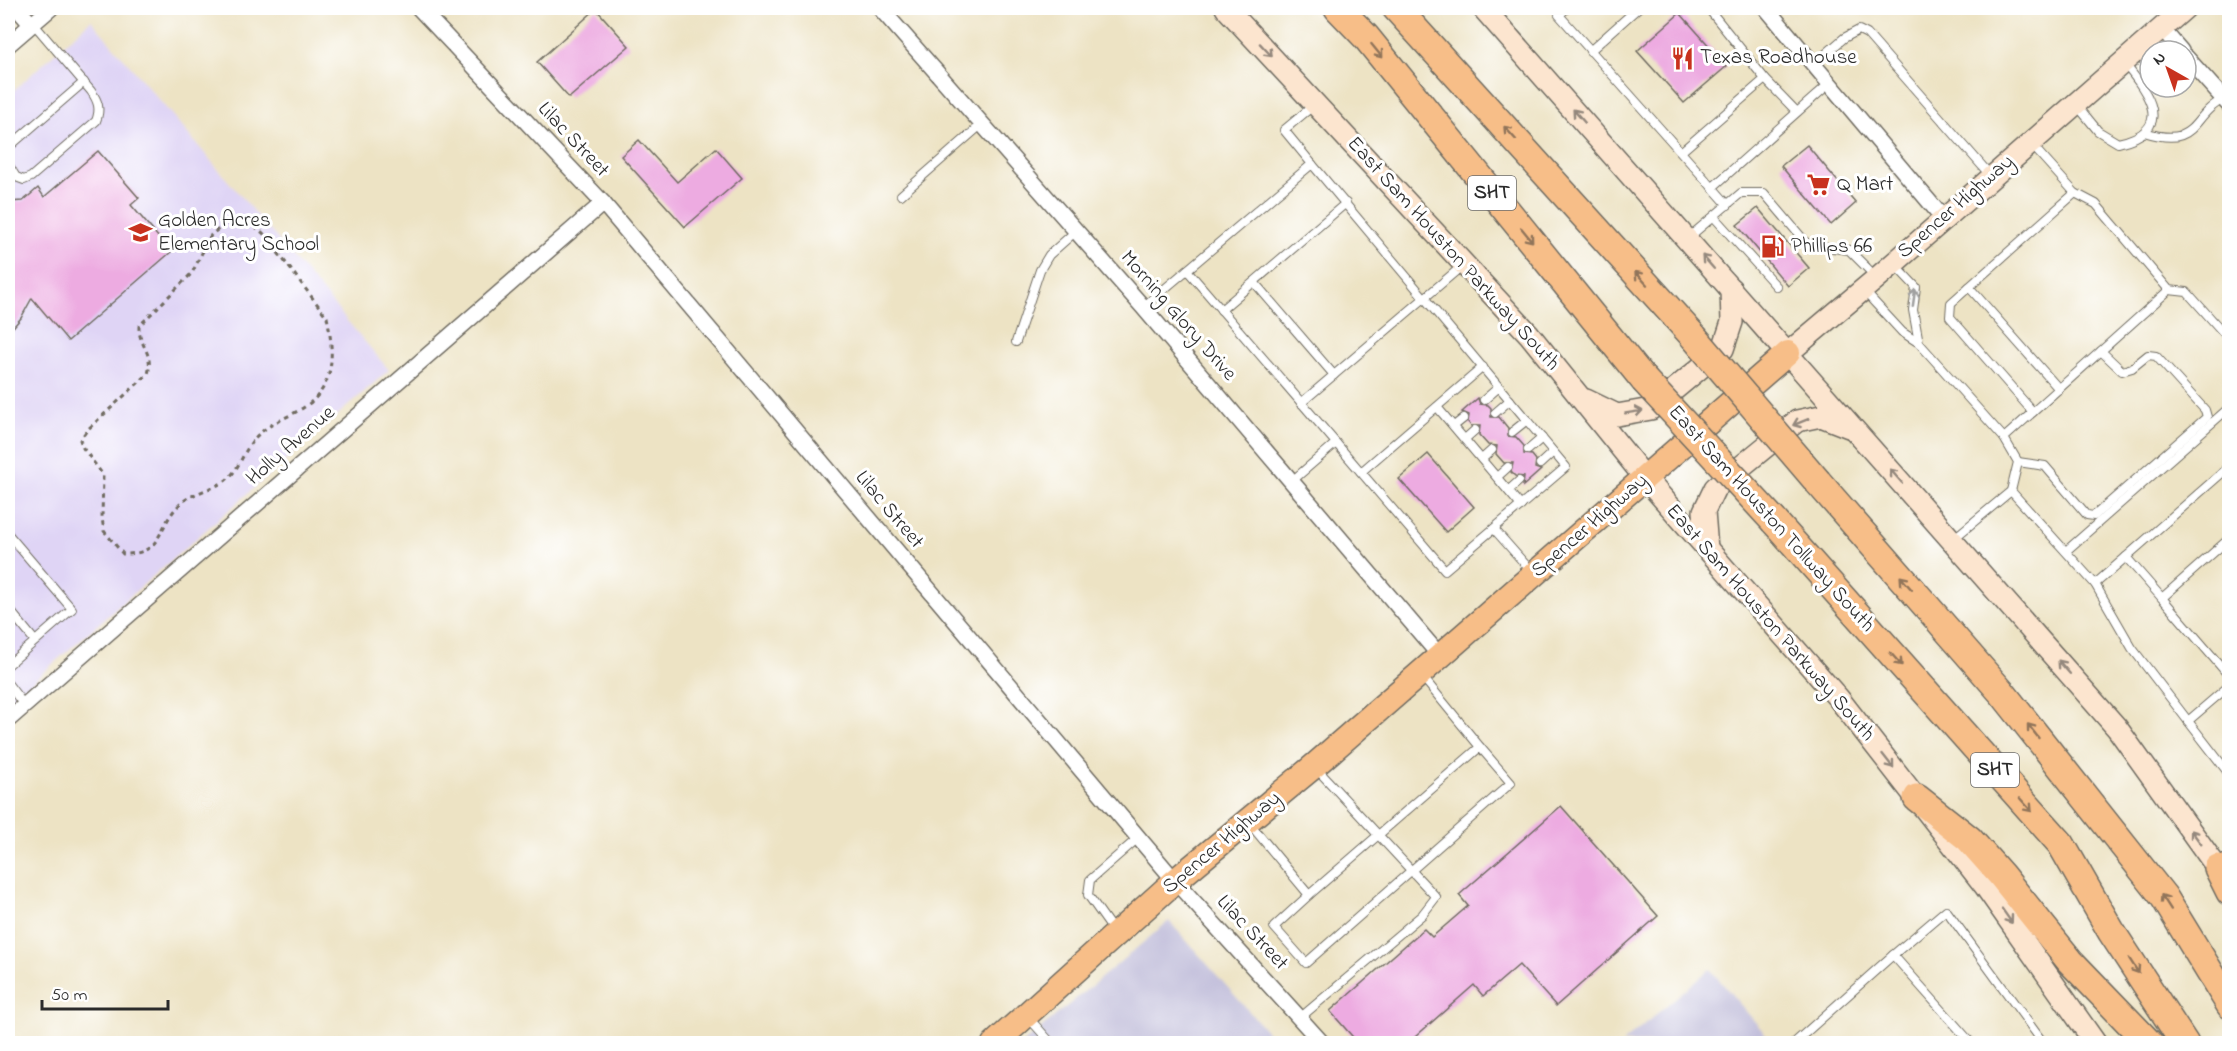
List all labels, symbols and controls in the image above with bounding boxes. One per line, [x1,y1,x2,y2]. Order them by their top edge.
north arrow [2138,39,2198,99]
one-way arrow [1259,43,1273,58]
one-way arrow [1371,43,1384,59]
place label: Texas Roadhouse [1700,43,1857,73]
restaurant icon: Texas Roadhouse [1669,45,1695,71]
text: N [2148,46,2172,72]
street label: Lilac Street [530,95,616,185]
one-way arrow [1572,108,1586,123]
one-way arrow [1503,126,1517,141]
street label: East Sam Houston Parkway South [1338,130,1567,379]
street label: Spencer Highway [1891,148,2022,268]
place label: Q Mart [1837,170,1893,200]
supermarket icon: Q Mart [1806,172,1832,198]
road number: SHT [1468,176,1516,210]
place label: Golden Acres Elementary School [158,206,319,262]
school or university icon: Golden Acres Elementary School [127,220,153,246]
one-way arrow [1520,227,1533,243]
place label: Phillips 66 [1791,232,1872,262]
fuel station icon: Phillips 66 [1760,234,1786,260]
street label: Morning Glory Drive [1111,244,1244,390]
one-way arrow [1701,254,1714,270]
one-way arrow [1634,271,1648,286]
one-way arrow [1909,289,1920,308]
street label: Holly Avenue [240,398,344,495]
street label: East Sam Houston Tollway South [1659,399,1881,641]
one-way arrow [1624,407,1643,418]
one-way arrow [1792,417,1810,428]
street label: Lilac Street [847,464,931,556]
street label: Spencer Highway [1525,467,1656,587]
one-way arrow [1889,469,1903,484]
street label: East Sam Houston Parkway South [1657,498,1882,750]
one-way arrow [1899,576,1913,591]
one-way arrow [1889,651,1903,666]
one-way arrow [2057,660,2071,675]
one-way arrow [2026,724,2039,740]
one-way arrow [1881,753,1894,769]
road number: SHT [1971,753,2019,787]
street label: Spencer Highway [1156,784,1289,903]
one-way arrow [2019,797,2033,812]
one-way arrow [2190,830,2202,846]
street label: Lilac Street [1209,888,1295,978]
one-way arrow [2160,894,2172,910]
one-way arrow [2001,907,2013,924]
one-way arrow [2128,957,2140,974]
scale bar [42,973,168,1011]
text: 50 m [51,983,88,1009]

